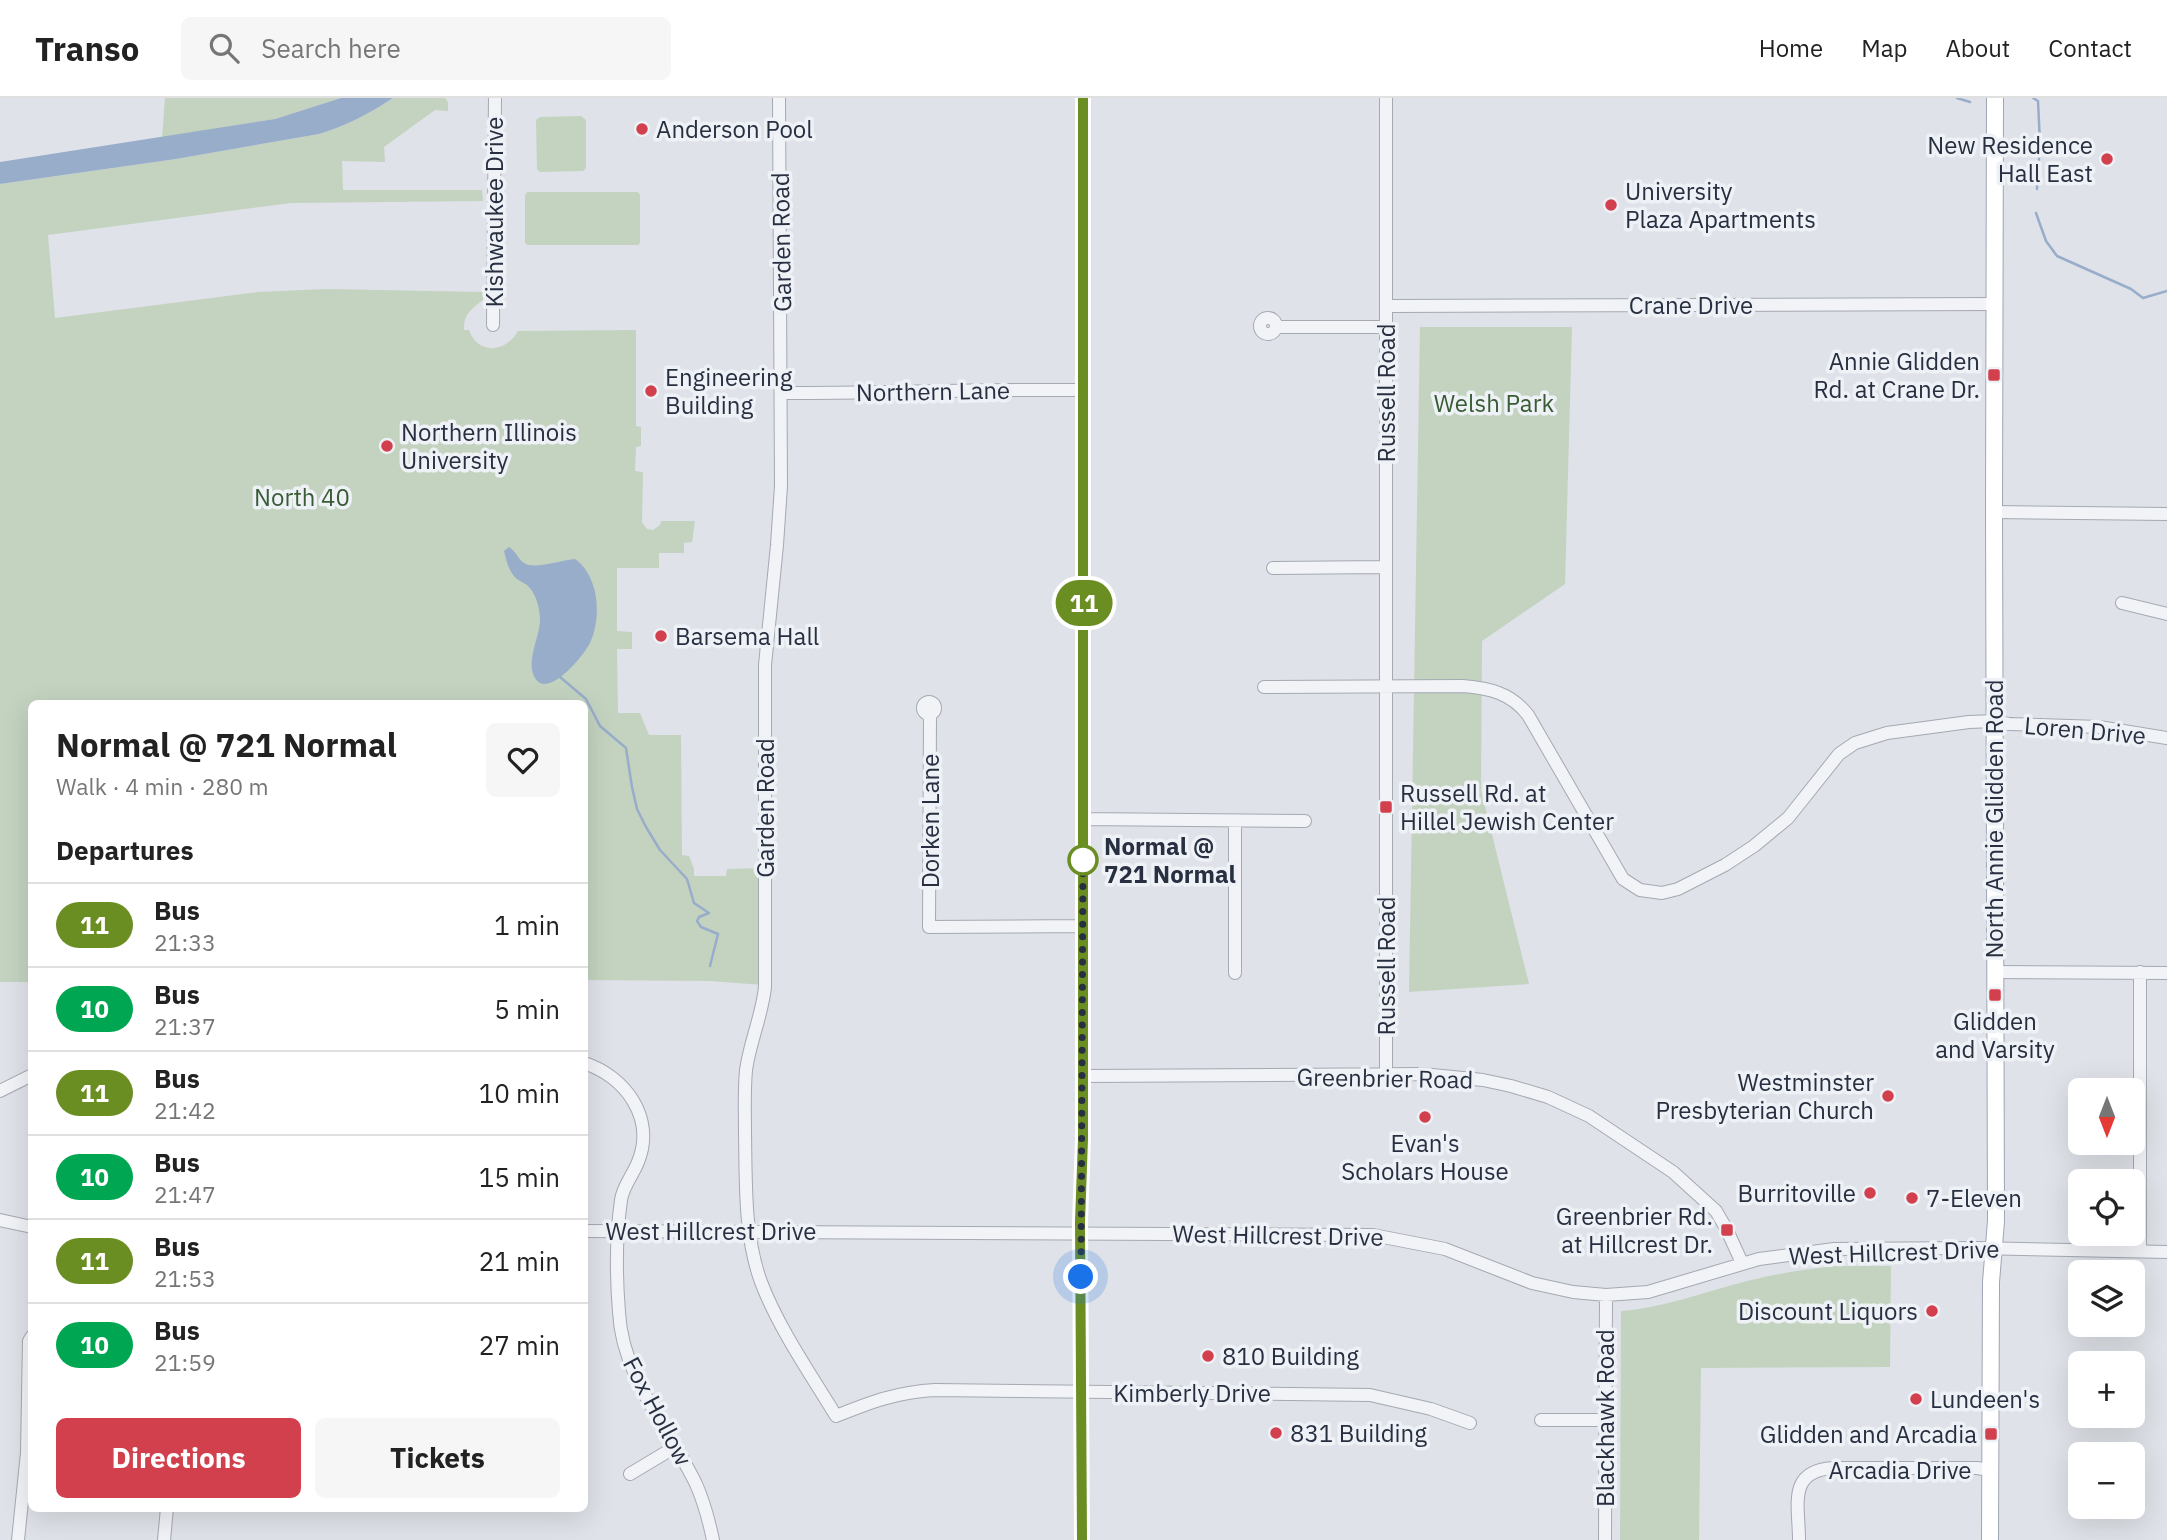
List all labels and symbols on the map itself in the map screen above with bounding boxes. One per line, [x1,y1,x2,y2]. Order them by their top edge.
place label: Anderson Pool [656,113,813,145]
street label: Kishwaukee Drive [478,116,510,308]
marker: Anderson Pool [634,121,650,137]
place label: New Residence Hall East [1927,129,2093,189]
marker: New Residence Hall East [2099,151,2115,167]
street label: Garden Road [764,172,798,312]
place label: University Plaza Apartments [1625,175,1816,235]
marker: University Plaza Apartments [1603,197,1619,213]
street label: Crane Drive [1629,289,1753,321]
street label: Russell Road [1370,323,1402,463]
place label: Annie Glidden Rd. at Crane Dr. [1814,345,1980,405]
place label: Engineering Building [665,361,793,421]
marker: Annie Glidden Rd. at Crane Dr. [1986,367,2002,383]
street label: Northern Lane [856,374,1010,408]
marker: Engineering Building [643,383,659,399]
park label: Welsh Park [1434,387,1554,419]
place label: Northern Illinois University [401,416,577,476]
marker: Northern Illinois University [379,438,395,454]
park label: North 40 [254,481,350,513]
line badge: 11 [1052,580,1116,626]
place label: Barsema Hall [675,620,819,652]
marker: Barsema Hall [653,628,669,644]
street label: North Annie Glidden Road [1978,679,2010,959]
street label: Loren Drive [2023,709,2147,751]
street label: Garden Road [749,738,781,878]
street label: Dorken Lane [914,754,946,888]
place label: Russell Rd. at Hillel Jewish Center [1400,777,1614,837]
marker: Russell Rd. at Hillel Jewish Center [1378,799,1394,815]
place label: Normal @ 721 Normal [1104,830,1236,890]
marker: Normal @ 721 Normal [1068,845,1098,875]
street label: Russell Road [1370,896,1402,1036]
marker: Glidden and Varsity [1987,987,2003,1003]
place label: Glidden and Varsity [1935,1005,2055,1065]
street label: Greenbrier Road [1296,1060,1474,1096]
place label: Westminster Presbyterian Church [1655,1066,1874,1126]
north arrow [2068,1078,2146,1155]
marker: Westminster Presbyterian Church [1880,1088,1896,1104]
marker: Evan's Scholars House [1417,1109,1433,1125]
place label: Evan's Scholars House [1341,1127,1509,1187]
place label: Burritoville [1738,1177,1856,1209]
place label: 7-Eleven [1926,1182,2022,1214]
marker: Burritoville [1862,1185,1878,1201]
marker: 7-Eleven [1904,1190,1920,1206]
place label: Greenbrier Rd. at Hillcrest Dr. [1556,1200,1713,1260]
street label: West Hillcrest Drive [606,1215,816,1247]
street label: West Hillcrest Drive [1172,1217,1384,1253]
marker: Greenbrier Rd. at Hillcrest Dr. [1719,1222,1735,1238]
street label: West Hillcrest Drive [1788,1232,2000,1272]
your location [1063,1259,1098,1294]
place label: Discount Liquors [1738,1295,1918,1327]
marker: Discount Liquors [1924,1303,1940,1319]
street label: Blackhawk Road [1589,1329,1621,1507]
place label: 810 Building [1222,1340,1359,1372]
marker: 810 Building [1200,1348,1216,1364]
street label: Fox Hollow [616,1351,700,1471]
street label: Kimberly Drive [1113,1377,1271,1409]
place label: Lundeen's [1930,1383,2040,1415]
marker: Lundeen's [1908,1391,1924,1407]
place label: 831 Building [1290,1417,1427,1449]
place label: Glidden and Arcadia [1760,1418,1977,1450]
marker: 831 Building [1268,1425,1284,1441]
marker: Glidden and Arcadia [1983,1426,1999,1442]
street label: Arcadia Drive [1828,1454,1972,1486]

